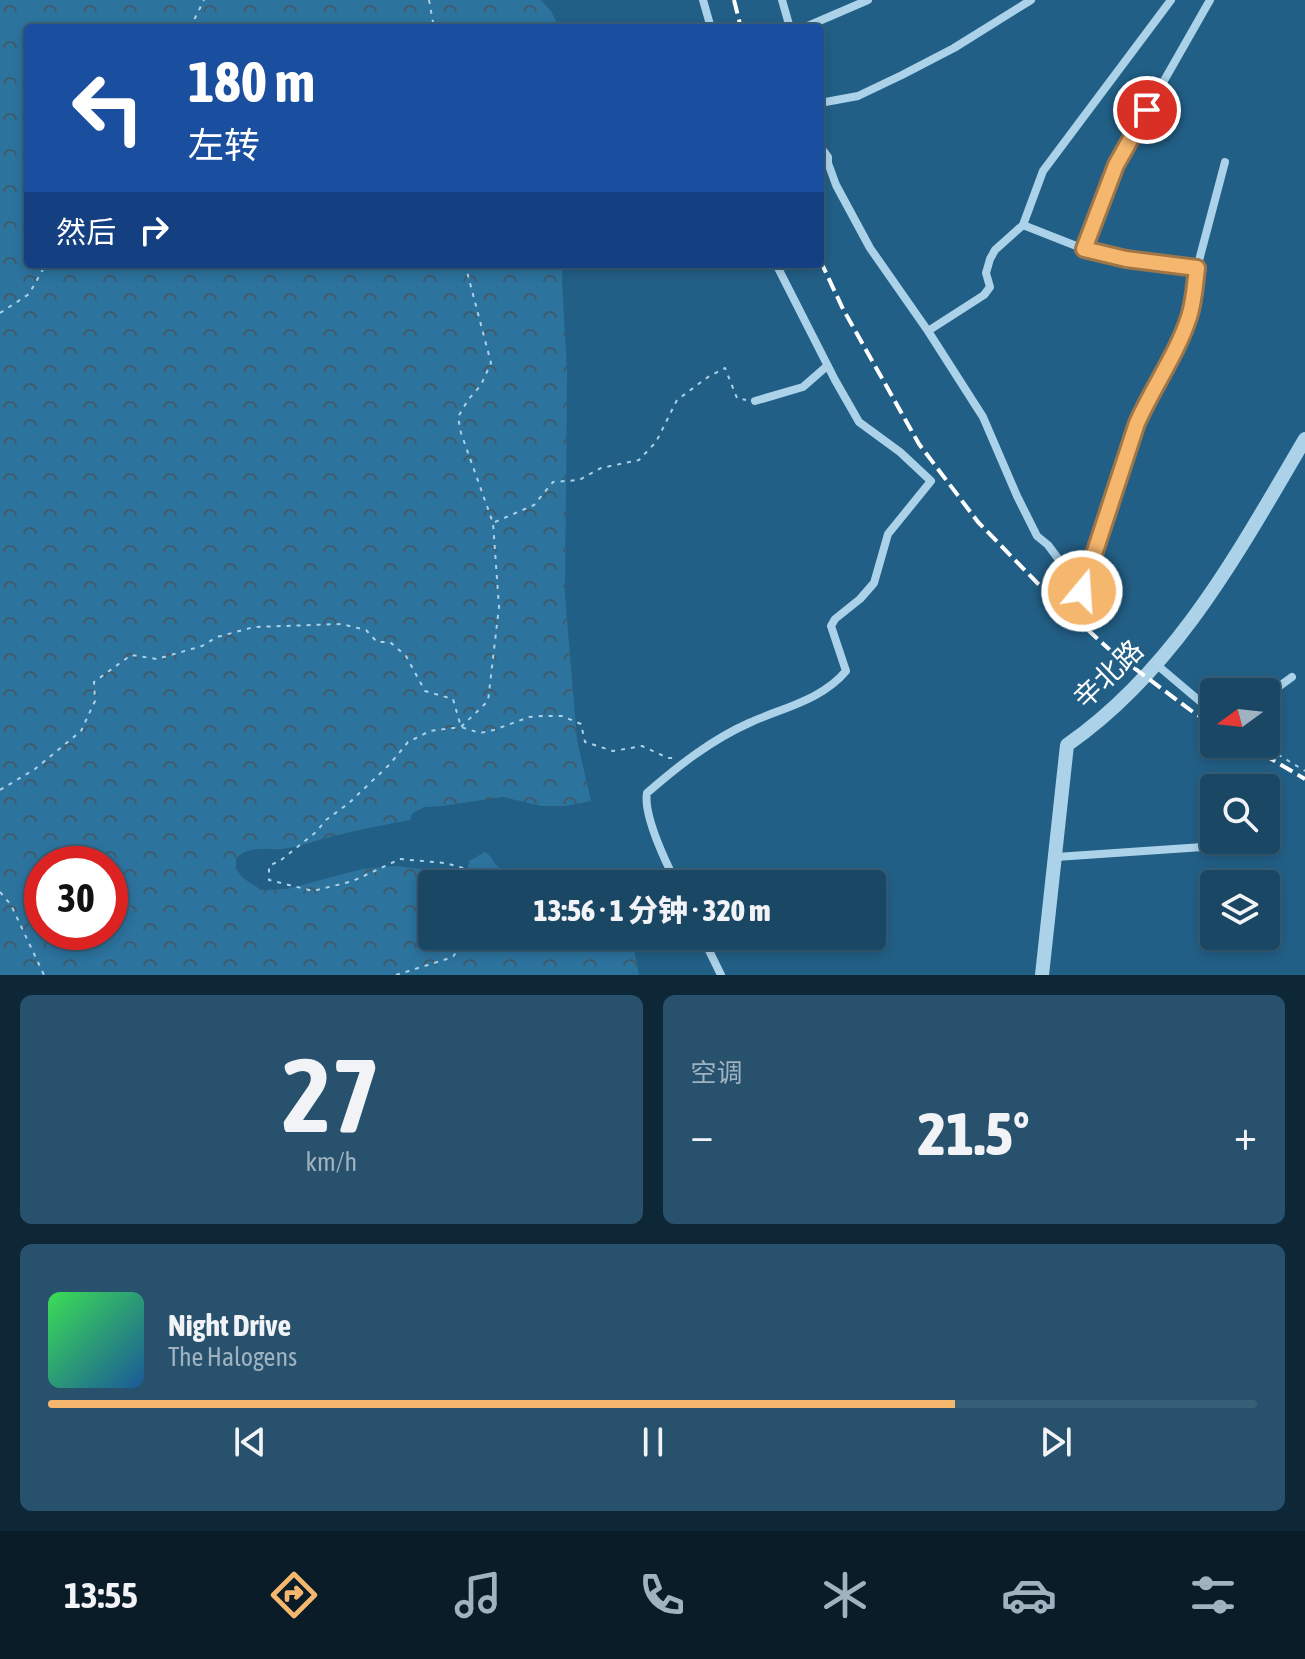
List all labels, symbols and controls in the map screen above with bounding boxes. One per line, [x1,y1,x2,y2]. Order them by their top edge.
text: 180 m [188,50,315,114]
icon: left [56,56,160,160]
pin [1113,76,1181,144]
icon: arrive [1125,88,1169,132]
text: 左转 [188,124,260,166]
icon: right [132,208,176,252]
text: 然后 [56,215,116,249]
position arrow [1040,549,1124,633]
street label: 辛北路 [1067,633,1149,715]
north arrow [1200,678,1280,758]
map controls [1200,678,1280,950]
button: search [1200,774,1280,854]
speed limit sign: 30 [24,846,128,950]
button: layers [1200,870,1280,950]
text: 13:56 · 1 分钟 · 320 m [533,893,771,927]
text: 27 [282,1035,380,1154]
text: 空调 [691,1058,743,1088]
text: 21.5° [918,1099,1030,1168]
text: − [691,1109,713,1159]
text: + [1234,1109,1257,1159]
text: km/h [305,1147,357,1177]
text: Night Drive [168,1308,291,1342]
text: The Halogens [168,1342,297,1372]
icon: previous [228,1420,272,1464]
icon: pause [631,1420,675,1464]
icon: next [1034,1420,1078,1464]
icon: directions [266,1567,322,1623]
icon: music [450,1567,506,1623]
icon: phone [634,1567,690,1623]
icon: climate [817,1567,873,1623]
icon: car [1001,1567,1057,1623]
icon: filters [1185,1567,1241,1623]
text: 13:55 [64,1574,138,1616]

